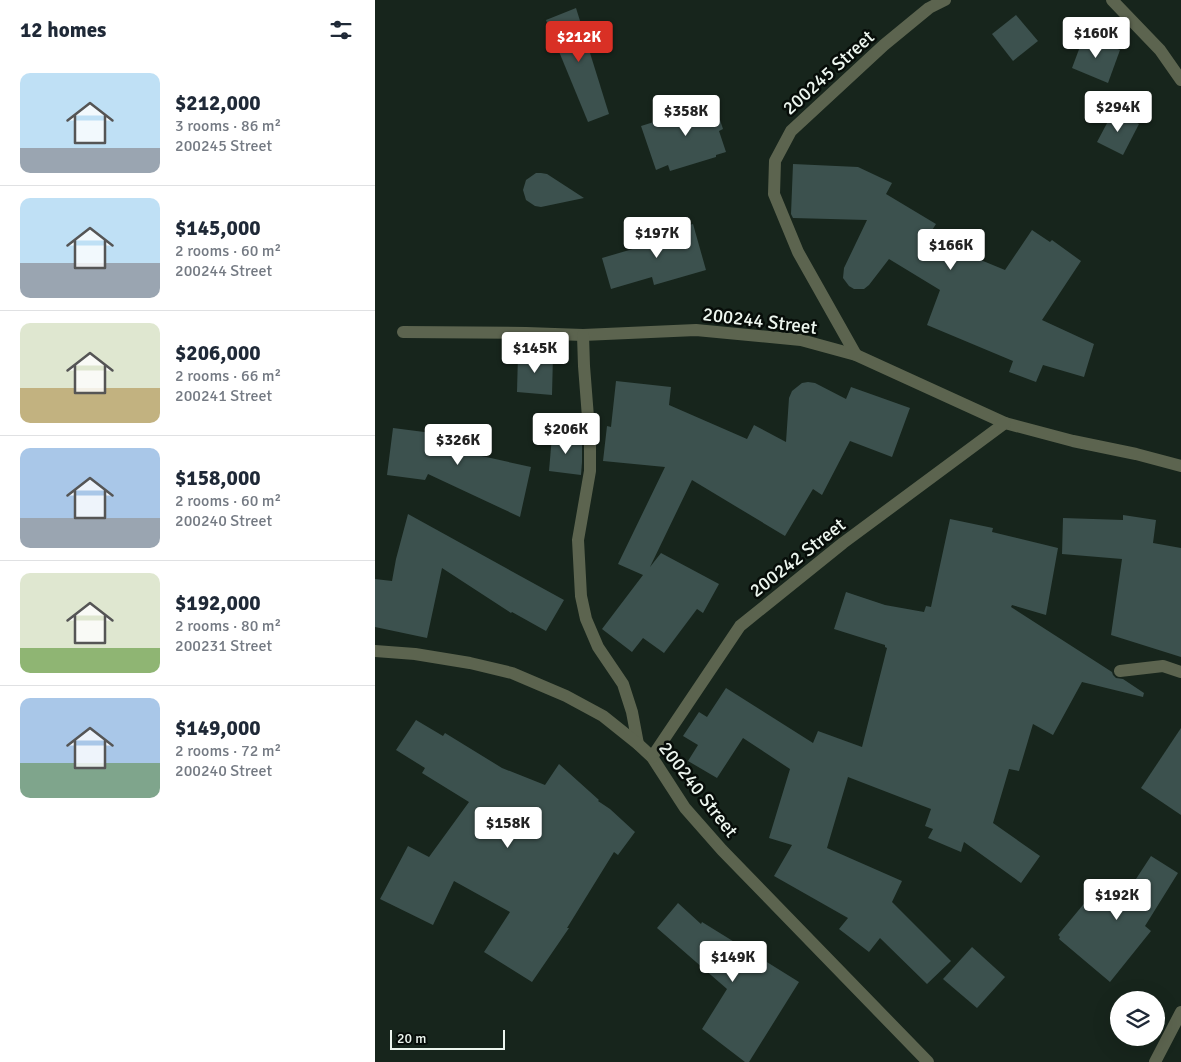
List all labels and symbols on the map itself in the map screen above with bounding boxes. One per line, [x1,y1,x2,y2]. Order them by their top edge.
pin: $160K [1061,17,1131,59]
pin: $212K [544,20,614,63]
street label: 200245 Street [778,25,880,120]
pin: $294K [1083,90,1153,133]
pin: $358K [651,94,721,137]
pin: $197K [622,216,692,259]
pin: $166K [916,228,986,271]
street label: 200244 Street [701,302,819,340]
pin: $145K [500,332,570,374]
pin: $206K [531,412,601,455]
pin: $326K [423,424,493,466]
street label: 200242 Street [745,513,851,603]
street label: 200240 Street [653,737,743,843]
pin: $158K [473,806,543,849]
pin: $192K [1082,878,1152,921]
pin: $149K [698,940,768,983]
scale bar [390,1027,505,1050]

